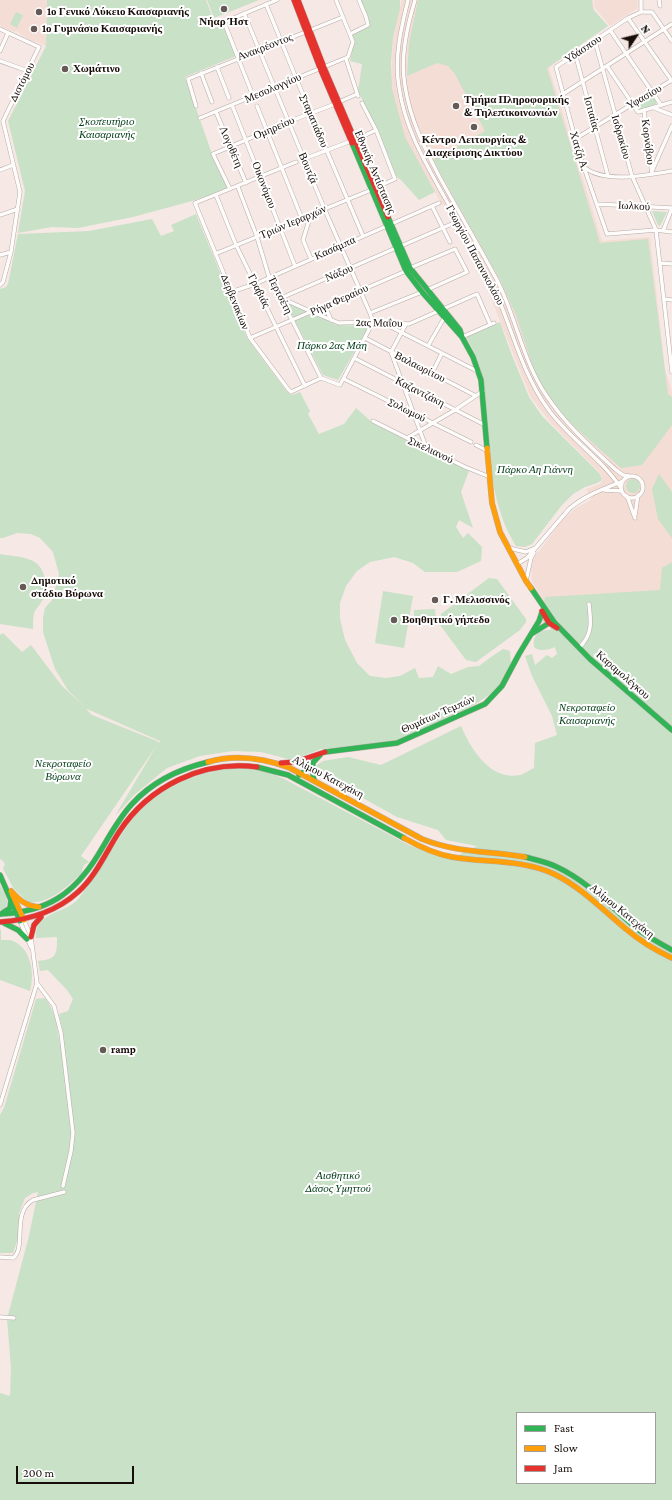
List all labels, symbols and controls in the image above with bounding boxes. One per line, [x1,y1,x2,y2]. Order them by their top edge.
marker: Νήαρ Ήστ [219,4,229,14]
place label: 1ο Γενικό Λύκειο Καισαριανής [47,5,189,19]
marker: 1ο Γενικό Λύκειο Καισαριανής [34,7,44,17]
place label: Νήαρ Ήστ [199,15,249,29]
north arrow [616,16,656,56]
place label: 1ο Γυμνάσιο Καισαριανής [42,22,162,36]
text: N [639,23,653,36]
marker: 1ο Γυμνάσιο Καισαριανής [29,24,39,34]
street label: Ανακρέοντος [235,30,295,64]
street label: Υδάσπου [562,32,604,66]
street label: Διστόμου [6,60,38,104]
place label: Χωμάτινο [73,62,120,76]
marker: Χωμάτινο [60,64,70,74]
street label: Μεσολογγίου [243,70,303,106]
street label: Υφασίου [624,82,664,112]
street label: Σταματιάδου [297,92,331,150]
place label: Τμήμα Πληροφορικής & Τηλεπικοινωνιών [464,93,569,119]
street label: Ιστιαίας [581,95,603,133]
marker: Τμήμα Πληροφορικής & Τηλεπικοινωνιών [451,101,461,111]
street label: Ομηρείου [251,113,297,143]
street label: Ισδρακίου [608,113,634,161]
park label: Σκοπευτήριο Καισαριανής [79,115,135,141]
street label: Κορνόβου [639,118,657,166]
marker: Κέντρο Λειτουργίας & Διαχείρισης Δικτύου [469,122,479,132]
street label: Λογοθέτη [216,124,246,170]
street label: Εθνικής Αντίστασης [351,128,399,216]
street label: Χατζή Α. [567,130,591,172]
place label: Κέντρο Λειτουργίας & Διαχείρισης Δικτύου [422,133,526,159]
street label: Βουτζά [296,150,320,186]
street label: Οικονόμου [249,160,279,210]
street label: Ιωλκού [617,199,651,213]
street label: Τριών Ιεραρχών [258,202,328,242]
street label: Γεωργίου Παπανικολάου [443,203,507,307]
street label: Κασάμπα [312,233,358,263]
street label: Νάξου [323,261,355,285]
street label: Δερβενακίων [218,272,252,332]
street label: Γραβιάς [245,272,273,310]
street label: Τερτσέτη [265,274,295,316]
street label: Ρήγα Φεραίου [308,281,370,319]
street label: 2ας Μαΐου [355,316,403,330]
park label: Πάρκο 2ας Μάη [297,339,367,353]
street label: Βαλαωρίτου [392,349,448,385]
street label: Καζαντζάκη [393,374,447,410]
street label: Σολωμού [386,395,428,425]
street label: Σικελιανού [406,433,456,467]
park label: Πάρκο Αη Γιάννη [497,463,573,477]
place label: Δημοτικό στάδιο Βύρωνα [31,574,103,600]
marker: Δημοτικό στάδιο Βύρωνα [18,582,28,592]
place label: Γ. Μελισσινός [443,593,510,607]
marker: Γ. Μελισσινός [430,595,440,605]
place label: Βοηθητικό γήπεδο [402,613,490,627]
marker: Βοηθητικό γήπεδο [389,615,399,625]
street label: Καραμολέγκου [593,648,653,702]
street label: Θυμάτων Τεμπών [399,692,477,736]
park label: Νεκροταφείο Καισαριανής [559,701,615,727]
street label: Αλίμου Κατεχάκη [290,753,366,801]
park label: Νεκροταφείο Βύρωνα [35,757,91,783]
street label: Αλίμου Κατεχάκη [587,881,657,941]
place label: ramp [111,1043,136,1057]
marker: ramp [98,1045,108,1055]
park label: Αισθητικό Δάσος Υμηττού [305,1169,371,1195]
legend [516,1412,656,1484]
text: Fast [554,1421,574,1435]
text: Slow [554,1441,578,1455]
scale bar [18,1458,136,1484]
text: Jam [554,1461,573,1475]
text: 200 m [23,1466,54,1480]

